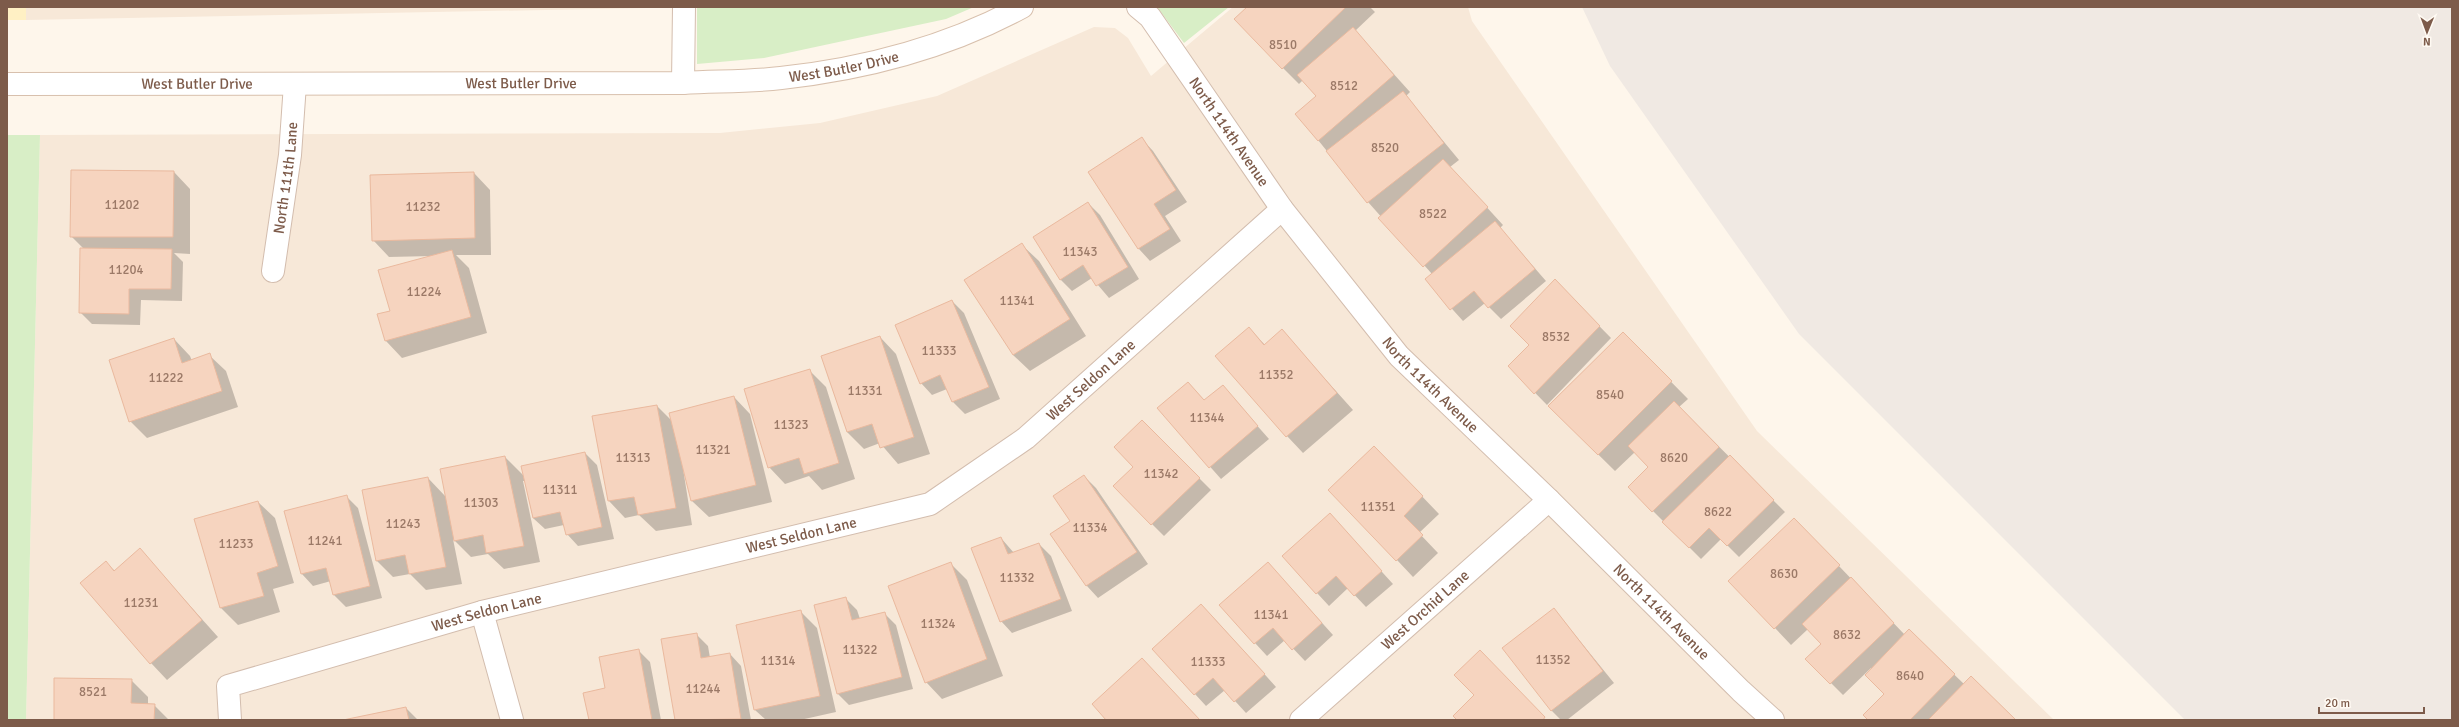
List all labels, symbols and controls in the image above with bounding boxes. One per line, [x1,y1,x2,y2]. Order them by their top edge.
north arrow [2407,12,2447,52]
text: N [2423,35,2431,48]
house number: 8510 [1269,37,1297,53]
street label: West Butler Drive [788,47,901,86]
street label: West Butler Drive [465,74,577,92]
street label: North 114th Avenue [1185,74,1273,190]
street label: West Butler Drive [141,75,253,93]
house number: 8512 [1330,78,1358,94]
street label: North 111th Lane [270,121,301,235]
house number: 8520 [1371,140,1399,156]
house number: 11202 [104,197,140,213]
house number: 11232 [405,199,441,215]
house number: 8522 [1419,206,1447,222]
house number: 11343 [1062,244,1098,260]
house number: 11204 [108,262,144,278]
house number: 11224 [406,284,442,300]
house number: 11341 [999,293,1035,309]
house number: 8532 [1542,329,1570,345]
street label: North 114th Avenue [1378,333,1482,436]
street label: West Seldon Lane [1043,336,1139,424]
house number: 11333 [921,343,957,359]
house number: 11352 [1258,367,1294,383]
house number: 11222 [148,370,184,386]
house number: 11331 [847,383,883,399]
house number: 8540 [1596,387,1624,403]
house number: 11344 [1189,410,1225,426]
house number: 11323 [773,417,809,433]
house number: 11321 [695,442,731,458]
house number: 11313 [615,450,651,466]
house number: 8620 [1660,450,1688,466]
house number: 11342 [1143,466,1179,482]
house number: 11311 [542,482,578,498]
house number: 11303 [463,495,499,511]
house number: 11351 [1360,499,1396,515]
house number: 8622 [1704,504,1732,520]
street label: West Seldon Lane [744,513,858,557]
house number: 11243 [385,516,421,532]
house number: 11334 [1072,520,1108,536]
house number: 11241 [307,533,343,549]
house number: 11233 [218,536,254,552]
street label: North 114th Avenue [1609,560,1713,664]
street label: West Orchid Lane [1377,566,1473,654]
house number: 8630 [1770,566,1798,582]
house number: 11332 [999,570,1035,586]
street label: West Seldon Lane [429,589,543,635]
house number: 11231 [123,595,159,611]
house number: 11341 [1253,607,1289,623]
house number: 11324 [920,616,956,632]
house number: 8632 [1833,627,1861,643]
house number: 11322 [842,642,878,658]
house number: 11352 [1535,652,1571,668]
house number: 11314 [760,653,796,669]
house number: 11333 [1190,654,1226,670]
house number: 8640 [1896,668,1924,684]
house number: 11244 [685,681,721,697]
house number: 8521 [79,684,107,700]
scale bar [2319,689,2424,715]
text: 20 m [2325,696,2350,711]

